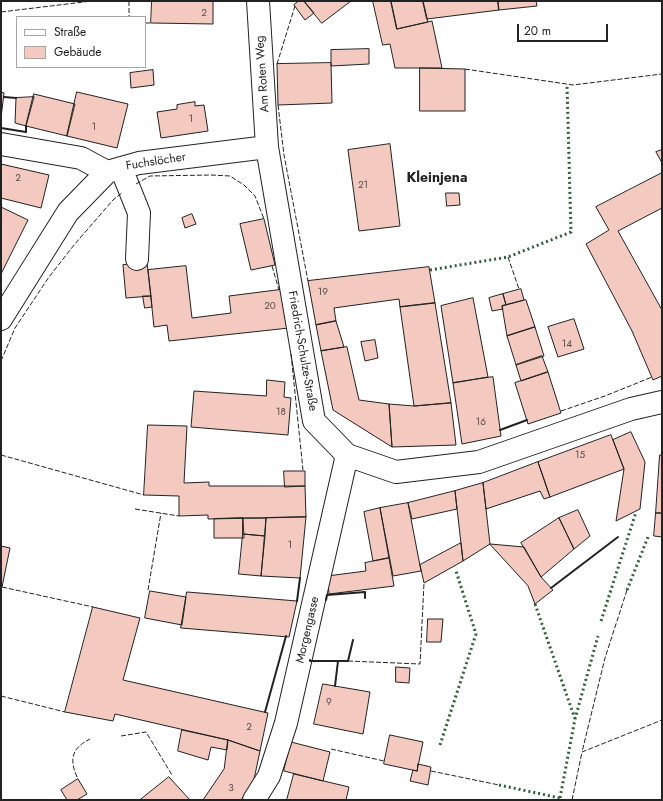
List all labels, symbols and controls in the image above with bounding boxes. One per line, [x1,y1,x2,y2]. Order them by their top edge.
house number: 2 [201,8,207,20]
legend [16,16,146,68]
scale bar [519,16,610,42]
text: 20 m [524,22,551,40]
text: Straße [54,23,86,41]
street label: Am Roten Weg [253,35,273,113]
text: Gebäude [54,43,101,61]
house number: 1 [189,114,193,126]
house number: 1 [92,122,96,134]
street label: Fuchslöcher [125,150,187,174]
district label: Kleinjena [407,171,467,187]
house number: 2 [15,173,21,185]
house number: 21 [358,180,368,192]
house number: 19 [318,287,328,299]
street label: Friedrich-Schulze-Straße [284,290,320,412]
house number: 20 [264,301,276,313]
house number: 14 [562,339,572,351]
house number: 18 [276,407,286,419]
house number: 16 [476,417,486,429]
house number: 15 [575,450,585,462]
house number: 1 [288,540,292,552]
street label: Morgengasse [293,595,323,665]
house number: 9 [326,697,332,709]
house number: 2 [246,722,252,734]
house number: 3 [228,783,234,795]

